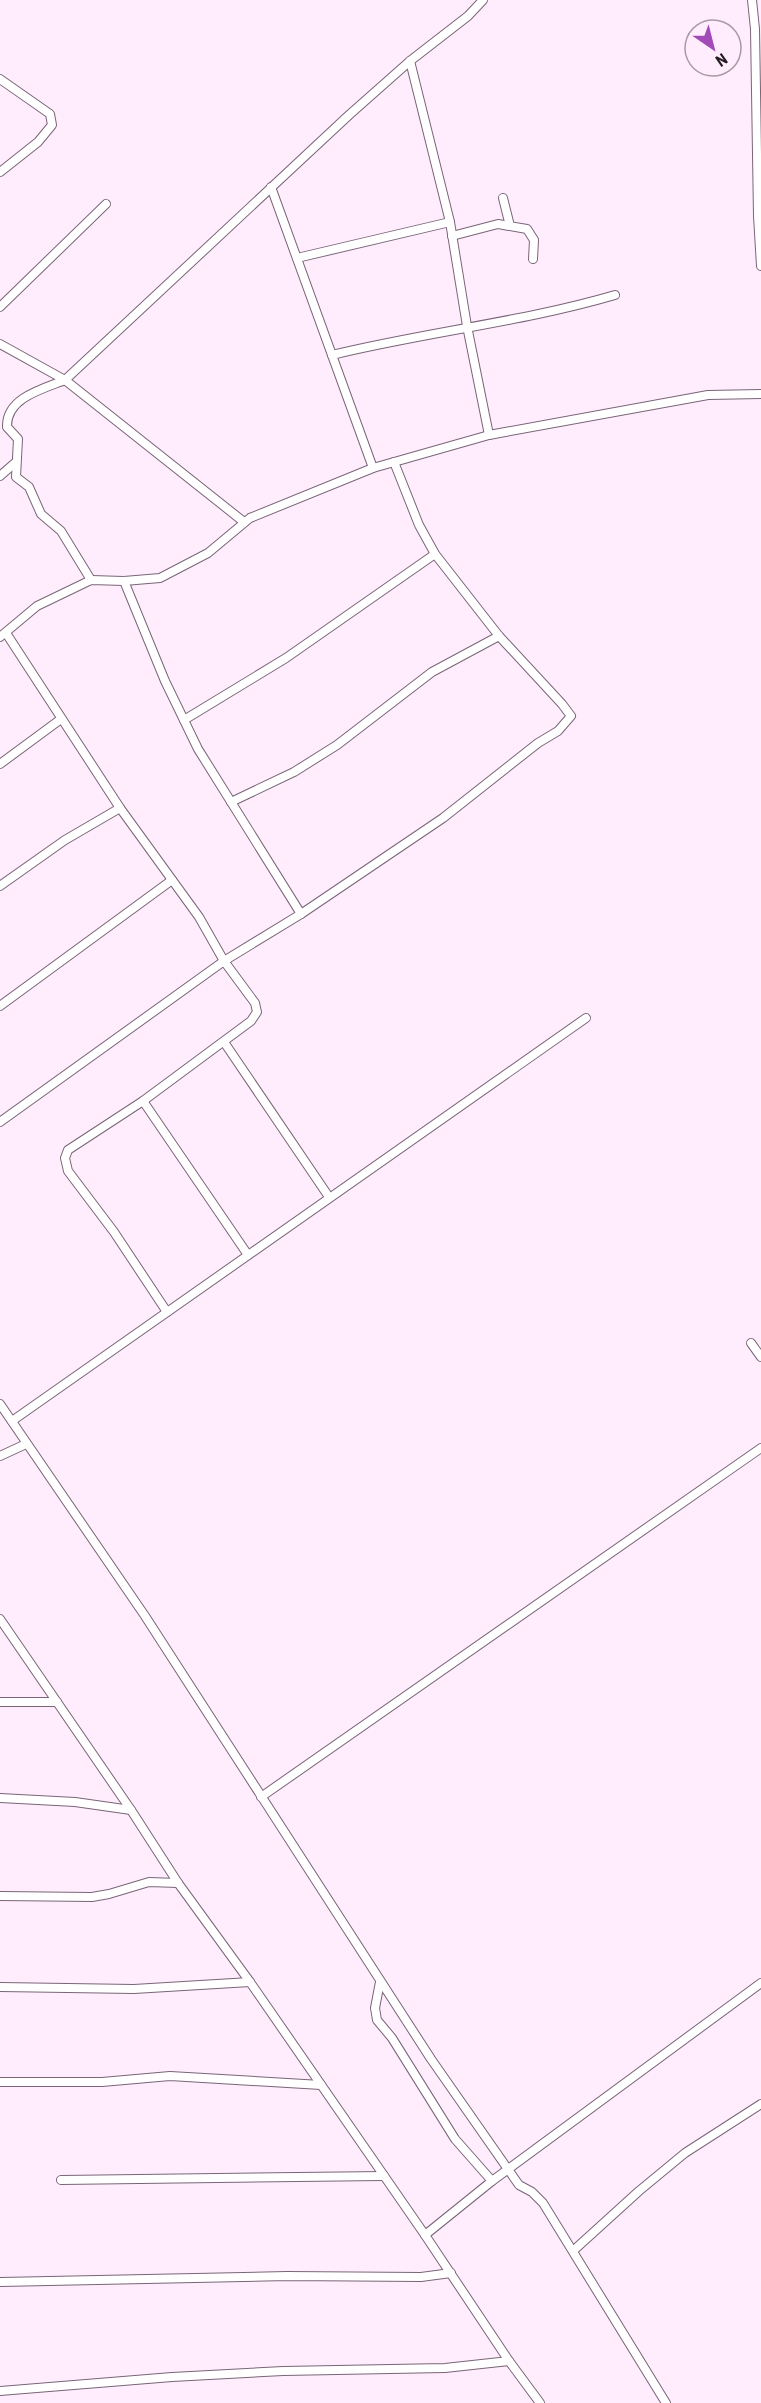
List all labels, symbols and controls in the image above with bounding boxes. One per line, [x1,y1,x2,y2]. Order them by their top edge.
north arrow [683,18,743,78]
text: N [712,49,731,70]

